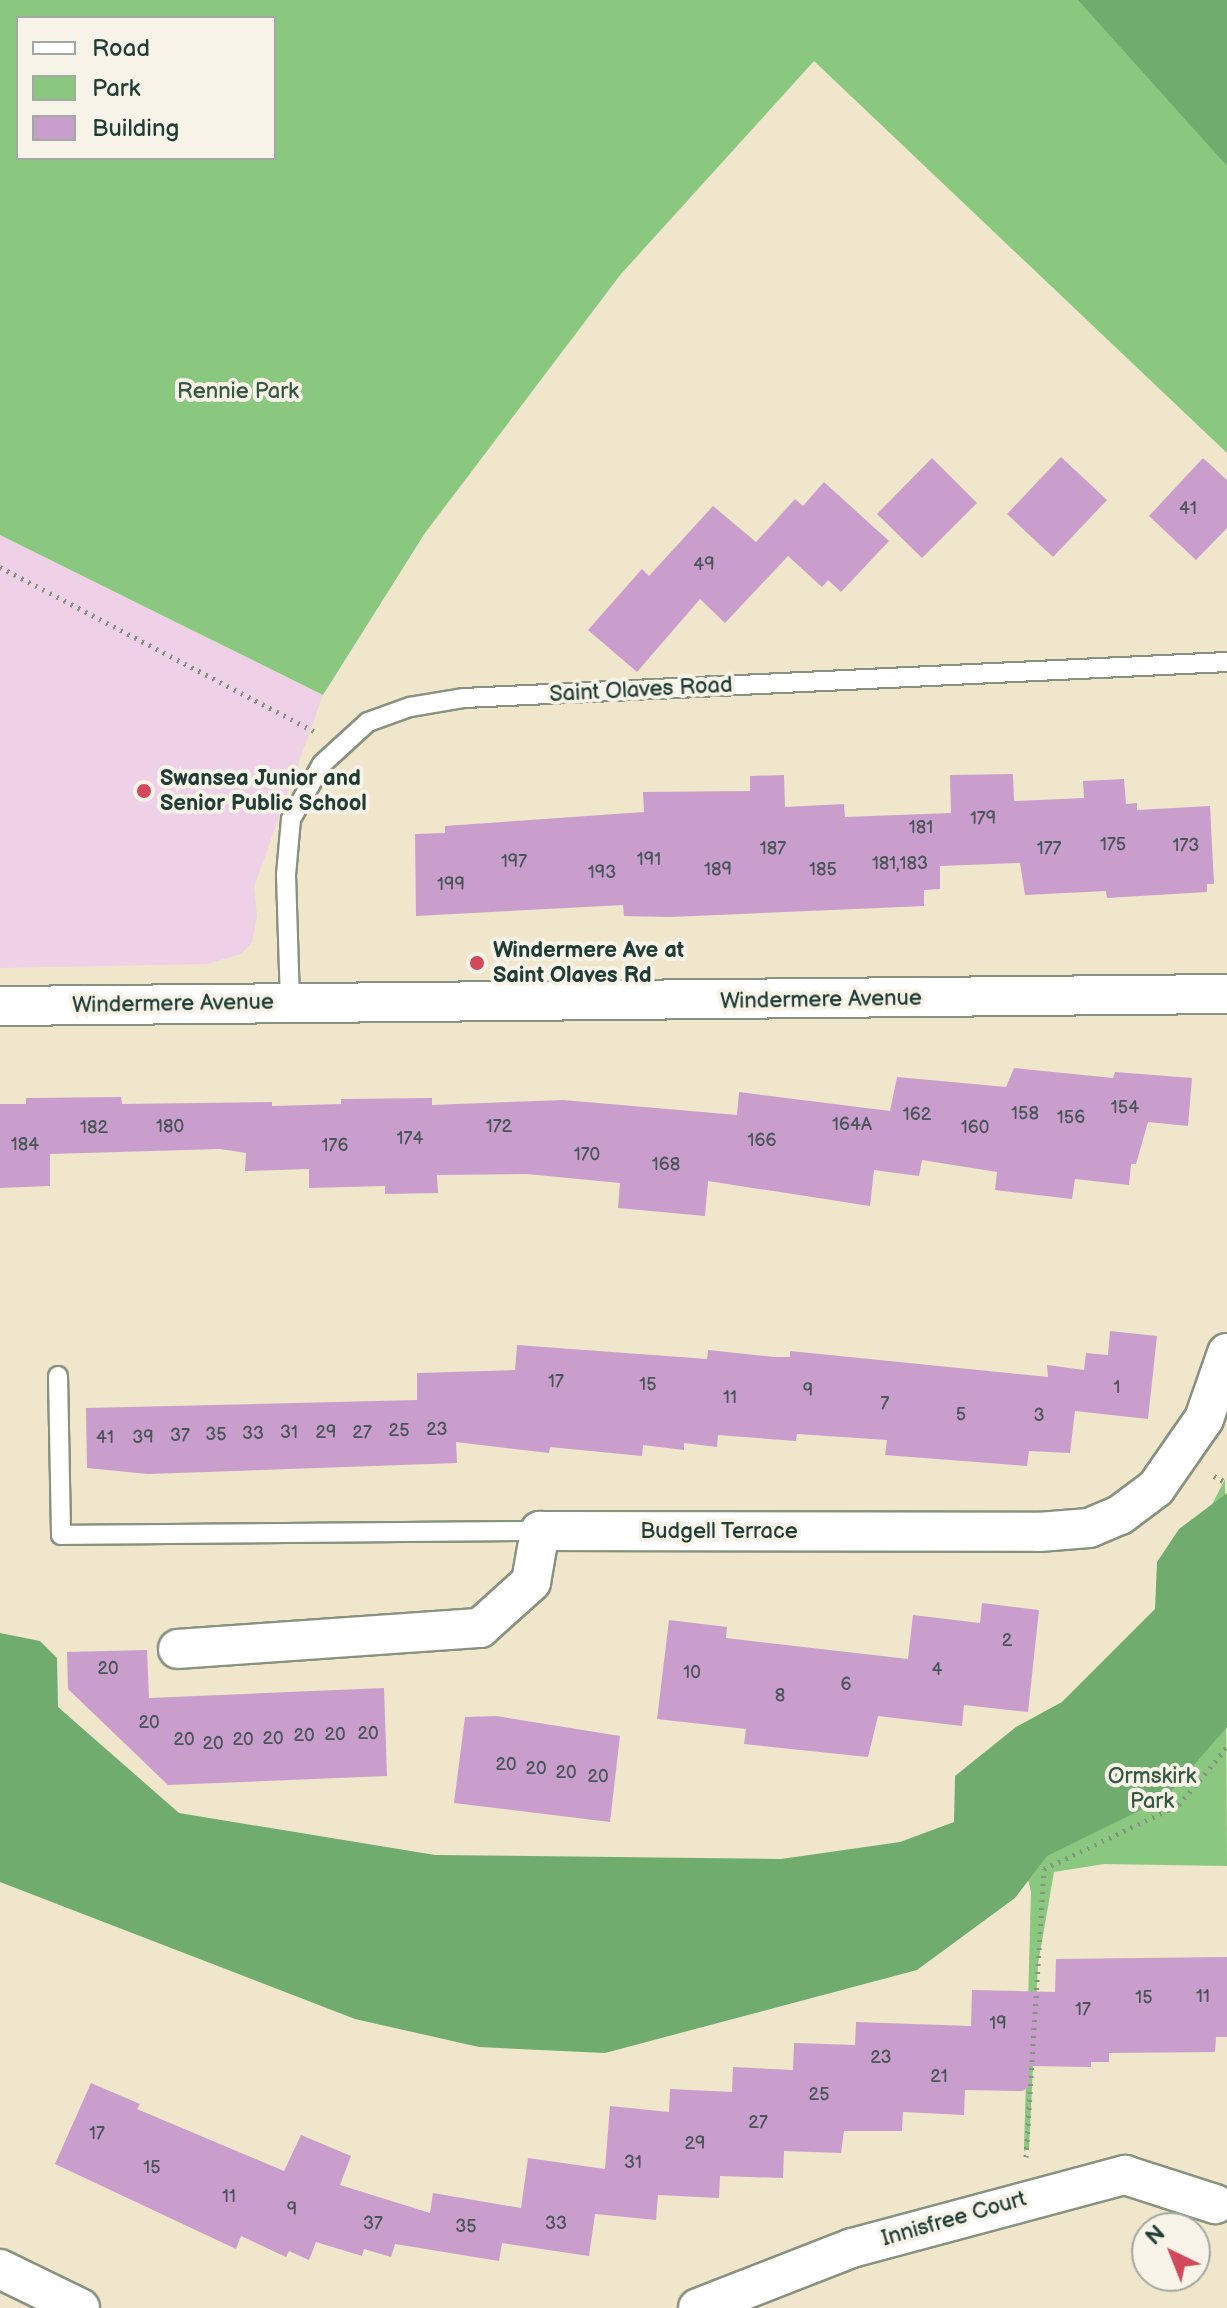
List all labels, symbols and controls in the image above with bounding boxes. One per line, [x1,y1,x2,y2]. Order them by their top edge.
legend [16,16,276,160]
text: Road [92,34,150,63]
text: Park [92,74,140,103]
text: Building [92,114,179,143]
park label: Rennie Park [177,379,299,405]
house number: 41 [1179,498,1197,520]
house number: 49 [693,554,715,576]
street label: Saint Olaves Road [549,672,733,708]
place label: Swansea Junior and Senior Public School [160,765,367,816]
marker: Swansea Junior and Senior Public School [135,782,153,800]
house number: 179 [970,808,996,830]
house number: 181 [909,817,933,839]
house number: 175 [1100,834,1126,856]
house number: 173 [1173,835,1199,857]
house number: 187 [760,838,786,860]
house number: 177 [1037,838,1061,860]
house number: 191 [637,849,661,871]
house number: 197 [501,851,527,873]
house number: 181,183 [872,853,928,875]
house number: 189 [704,859,732,881]
house number: 185 [809,859,837,881]
house number: 193 [588,862,616,884]
house number: 199 [437,874,465,896]
place label: Windermere Ave at Saint Olaves Rd [493,937,684,988]
marker: Windermere Ave at Saint Olaves Rd [468,954,486,972]
street label: Windermere Avenue [720,985,922,1015]
street label: Windermere Avenue [72,989,274,1019]
house number: 154 [1111,1097,1139,1119]
house number: 158 [1011,1103,1039,1125]
house number: 162 [903,1104,931,1126]
house number: 156 [1057,1107,1085,1129]
house number: 164A [832,1114,872,1136]
house number: 180 [156,1116,184,1138]
house number: 172 [486,1116,512,1138]
house number: 182 [80,1117,108,1139]
house number: 160 [961,1117,989,1139]
house number: 174 [397,1128,423,1150]
house number: 166 [748,1130,776,1152]
house number: 184 [11,1134,39,1156]
house number: 176 [322,1135,348,1157]
house number: 170 [574,1144,600,1166]
house number: 168 [652,1154,680,1176]
house number: 17 [548,1371,564,1393]
house number: 15 [639,1374,657,1396]
house number: 1 [1114,1377,1120,1399]
house number: 9 [803,1380,813,1402]
house number: 11 [723,1387,737,1409]
house number: 7 [881,1393,889,1415]
house number: 5 [956,1404,966,1426]
house number: 3 [1033,1405,1045,1427]
house number: 23 [426,1419,448,1441]
house number: 25 [389,1420,409,1442]
house number: 31 [280,1422,298,1444]
house number: 29 [315,1422,337,1444]
house number: 27 [352,1422,372,1444]
house number: 33 [242,1423,264,1445]
house number: 35 [205,1424,227,1446]
house number: 37 [170,1425,190,1447]
house number: 41 [96,1427,114,1449]
house number: 39 [132,1427,154,1449]
street label: Budgell Terrace [640,1519,798,1545]
house number: 2 [1002,1630,1012,1652]
house number: 20 [97,1658,119,1680]
house number: 4 [932,1659,942,1681]
house number: 10 [683,1662,701,1684]
house number: 6 [841,1674,851,1696]
house number: 8 [775,1685,785,1707]
house number: 20 [138,1712,160,1734]
house number: 20 [357,1723,379,1745]
house number: 20 [324,1724,346,1746]
house number: 20 [293,1725,315,1747]
house number: 20 [262,1728,284,1750]
house number: 20 [173,1729,195,1751]
house number: 20 [232,1729,254,1751]
house number: 20 [202,1733,224,1755]
house number: 20 [495,1754,517,1776]
house number: 20 [525,1758,547,1780]
house number: 20 [555,1762,577,1784]
park label: Ormskirk Park [1108,1763,1196,1814]
house number: 20 [587,1766,609,1788]
house number: 11 [1196,1986,1210,2008]
house number: 15 [1135,1987,1153,2009]
house number: 17 [1075,1999,1091,2021]
house number: 19 [989,2013,1007,2035]
house number: 23 [870,2047,892,2069]
house number: 21 [930,2066,948,2088]
house number: 25 [809,2084,829,2106]
house number: 27 [748,2112,768,2134]
house number: 17 [89,2123,105,2145]
house number: 29 [684,2133,706,2155]
house number: 31 [624,2152,642,2174]
house number: 15 [143,2157,161,2179]
house number: 11 [222,2186,236,2208]
street label: Innisfree Court [879,2186,1029,2252]
house number: 9 [287,2199,297,2221]
north arrow [1131,2212,1211,2292]
house number: 37 [363,2213,383,2235]
house number: 33 [545,2213,567,2235]
house number: 35 [455,2216,477,2238]
text: N [1140,2220,1171,2251]

